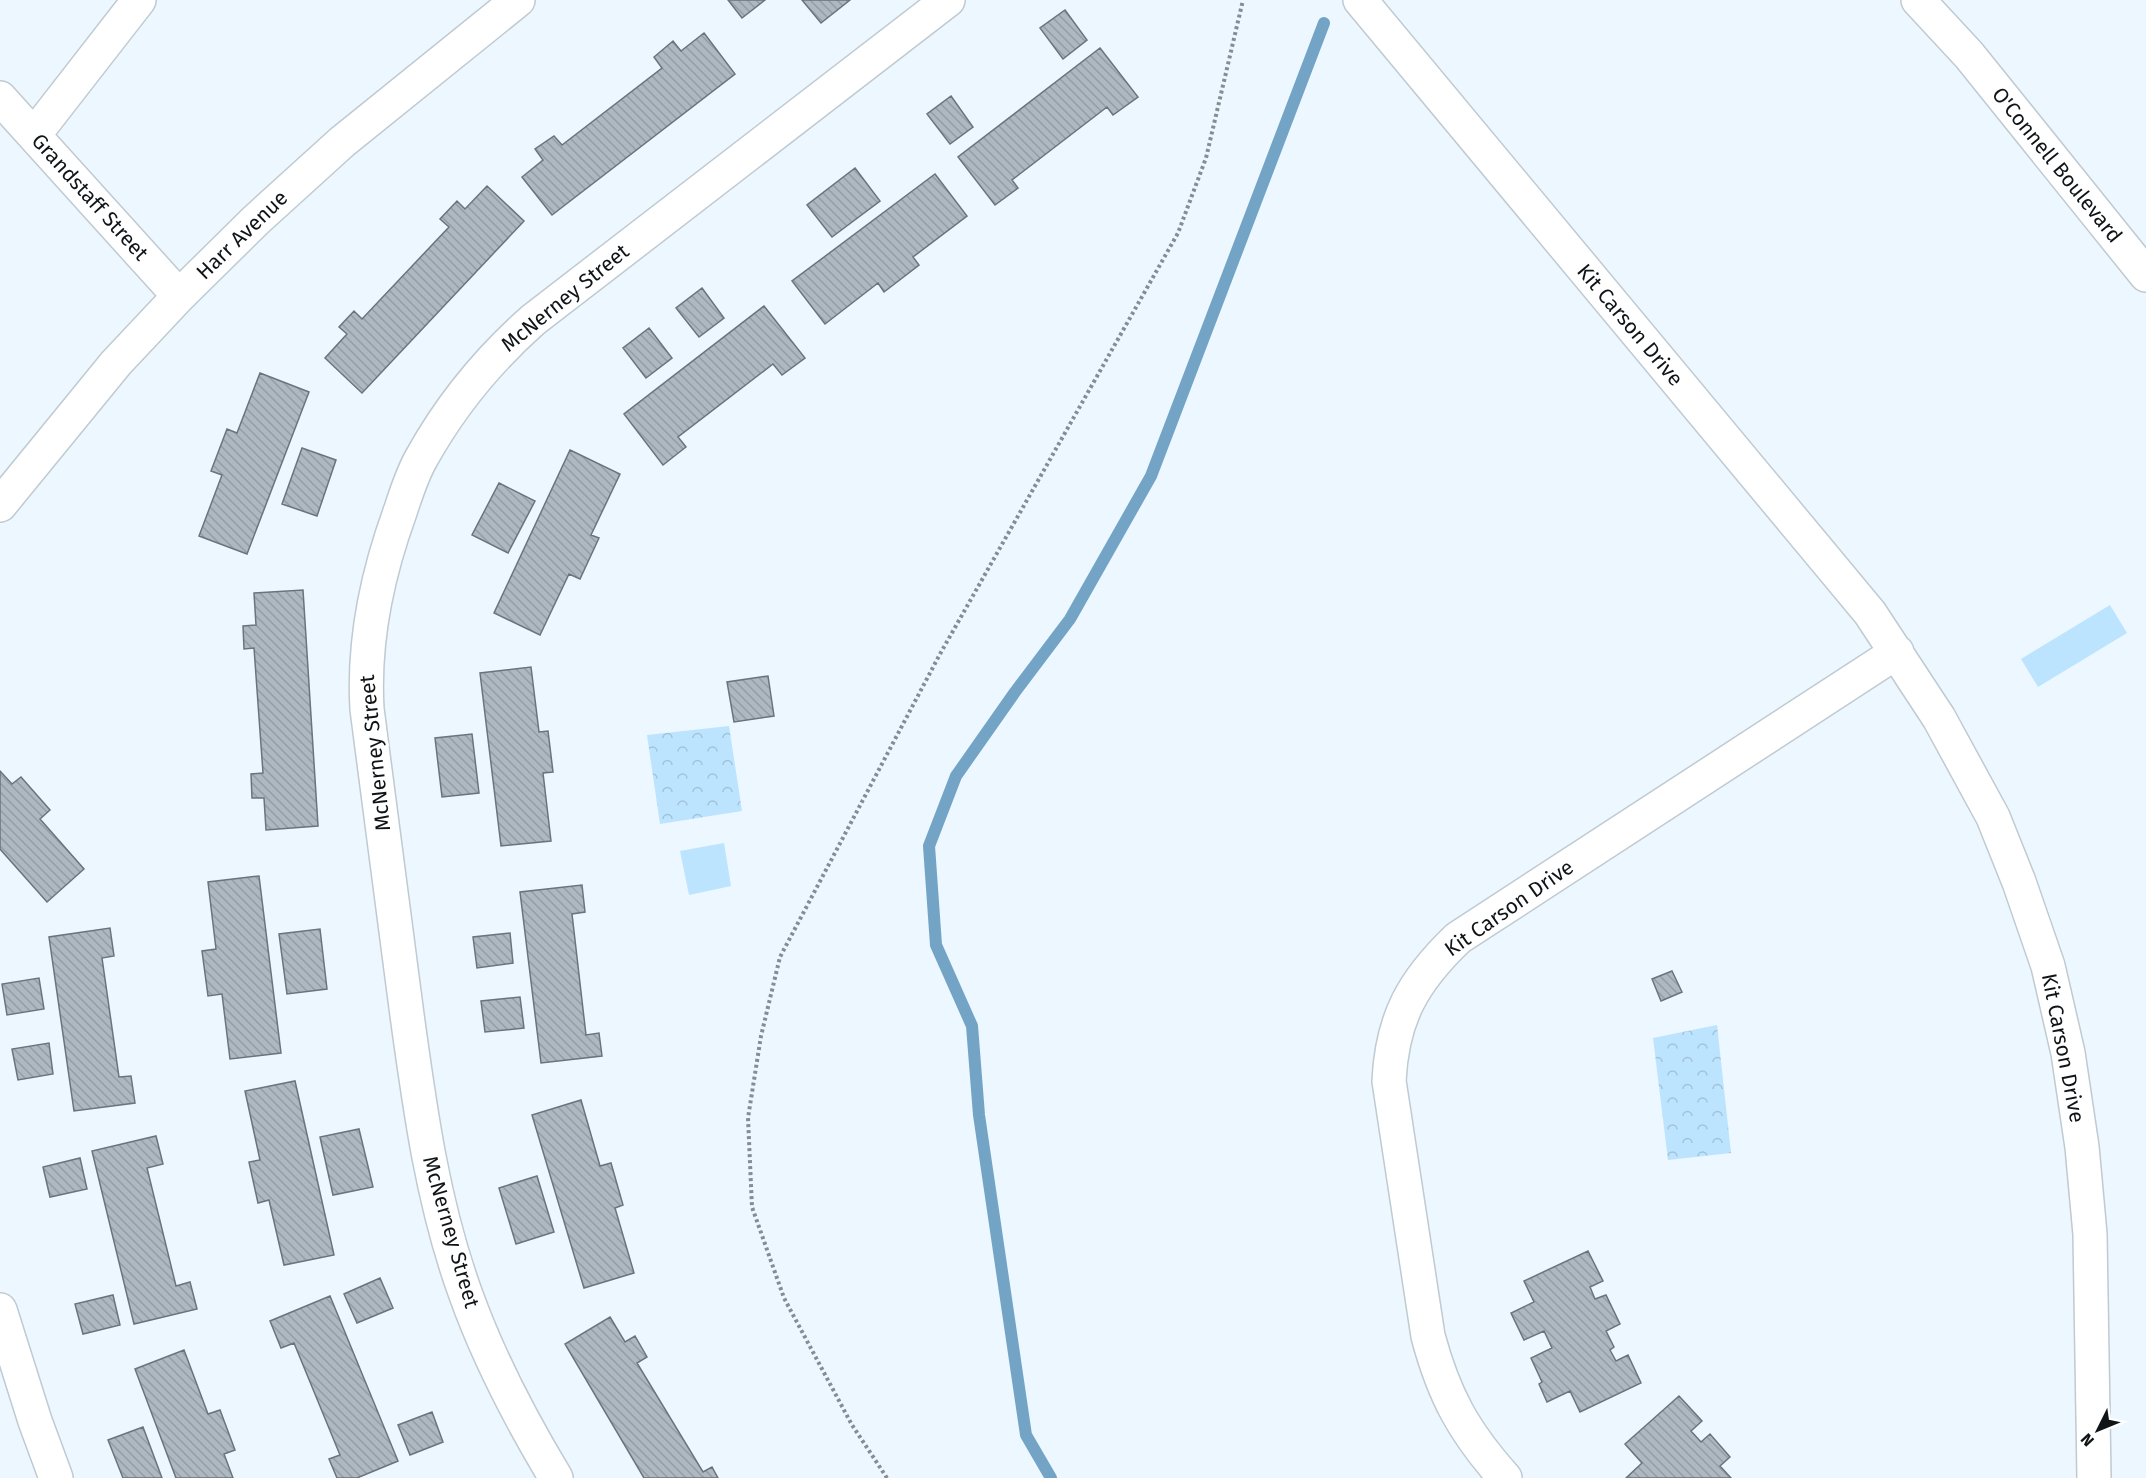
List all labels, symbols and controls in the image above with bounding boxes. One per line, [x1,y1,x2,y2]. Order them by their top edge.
street label: O'Connell Boulevard [1986,82,2128,248]
street label: Grandstaff Street [26,128,154,266]
street label: Harr Avenue [191,185,293,285]
street label: McNerney Street [496,238,634,357]
street label: Kit Carson Drive [1571,259,1689,391]
street label: McNerney Street [354,673,396,832]
street label: Kit Carson Drive [1440,854,1578,962]
street label: Kit Carson Drive [2036,971,2090,1125]
street label: McNerney Street [417,1153,485,1311]
north arrow [2068,1400,2128,1460]
text: N [2077,1430,2098,1450]

